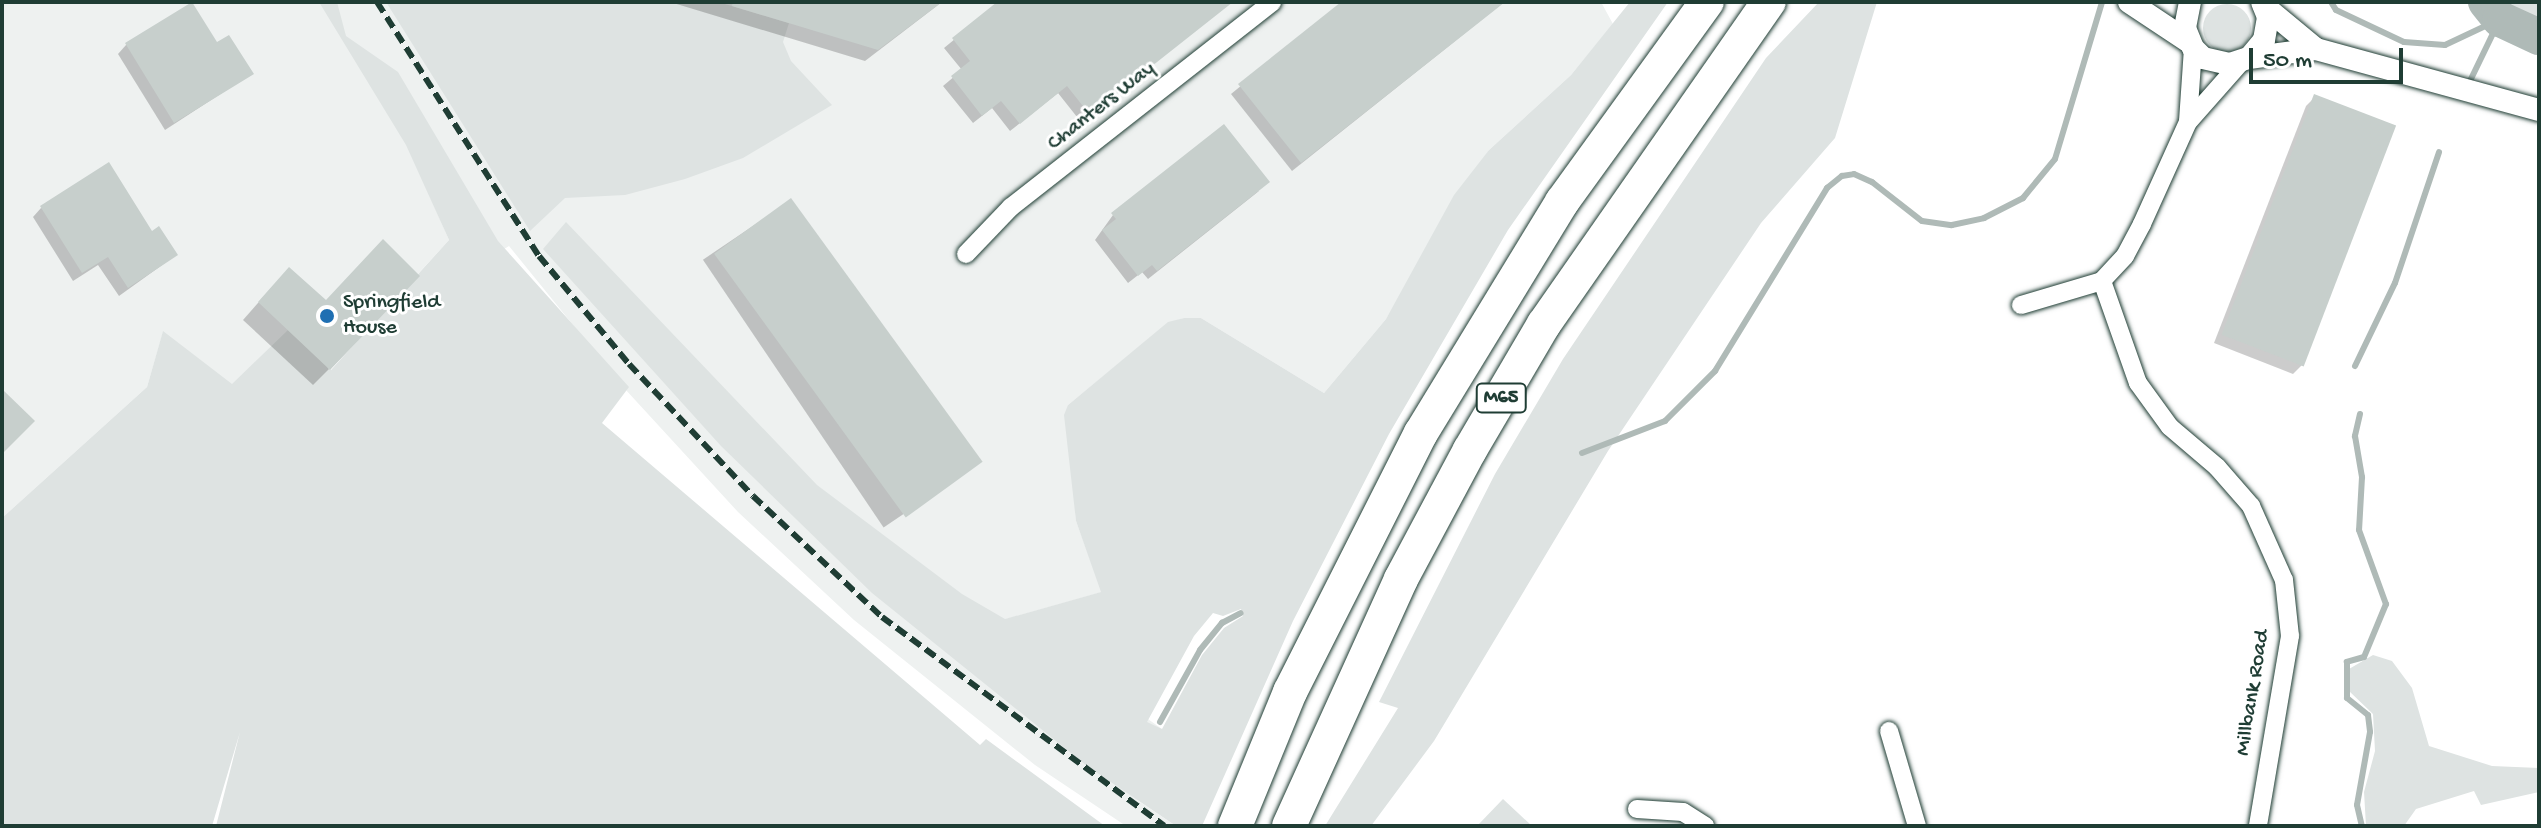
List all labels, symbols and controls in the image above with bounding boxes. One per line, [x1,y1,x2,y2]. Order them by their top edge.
scale bar [2253,32,2407,82]
text: 50 m [2263,47,2312,76]
street label: Chanters Way [1043,57,1161,157]
place label: Springfield House [343,290,440,342]
marker: Springfield House [318,307,336,325]
road number: M65 [1475,382,1527,414]
street label: Millbank Road [2231,628,2277,758]

